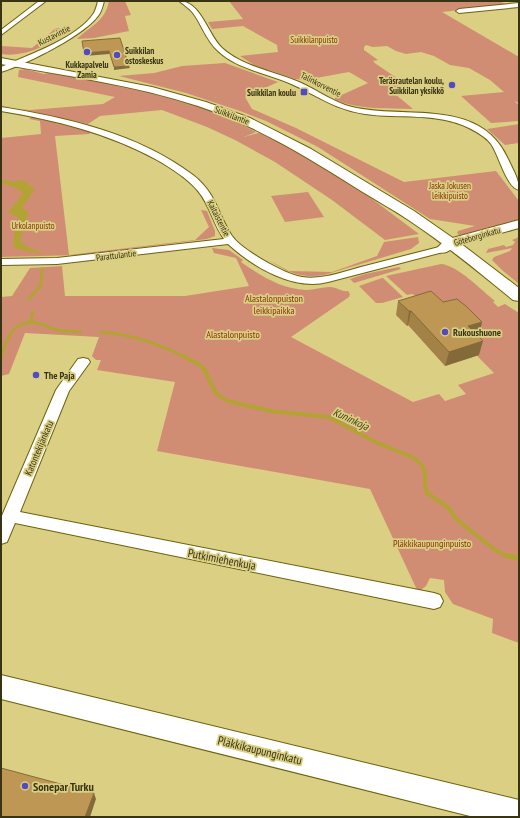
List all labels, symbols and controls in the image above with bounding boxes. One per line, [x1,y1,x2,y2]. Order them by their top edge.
street label: Kustavintie [36,22,72,48]
park label: Suikkilanpuisto [290,34,338,45]
place label: Suikkilan ostoskeskus [125,45,163,66]
marker: Kukkapalvelu Zamia [82,47,92,57]
marker: Suikkilan ostoskeskus [112,50,122,60]
place label: Kukkapalvelu Zamia [65,59,109,80]
street label: Talinkorventie [299,69,343,99]
place label: Teräsrautelan koulu, Suikkilan yksikkö [379,75,444,96]
marker: Teräsrautelan koulu, Suikkilan yksikkö [447,80,457,90]
place label: Suikkilan koulu [247,87,296,98]
marker: Suikkilan koulu [299,87,309,97]
street label: Suikkilantie [213,103,251,127]
park label: Jaska Jokusen leikkipuisto [428,180,471,201]
street label: Kaitaistentie [205,198,233,238]
park label: Urkolanpuisto [11,220,55,231]
street label: Göteborginkatu [452,224,502,248]
street label: Parattulantie [95,247,137,263]
park label: Alastalonpuiston leikkipaikka [245,292,303,317]
place label: Rukoushuone [453,326,501,339]
marker: Rukoushuone [440,327,450,337]
park label: Alastalonpuisto [206,328,260,341]
place label: The Paja [44,369,75,382]
marker: The Paja [31,370,41,380]
water label: Kuninkoja [331,405,372,434]
street label: Katontekijänkatu [22,419,56,477]
park label: Pläkkikaupunginpuisto [393,537,471,550]
street label: Putkimiehenkuja [187,545,257,573]
street label: Pläkkikaupunginkatu [216,732,304,768]
place label: Sonepar Turku [33,779,94,794]
marker: Sonepar Turku [20,781,30,791]

